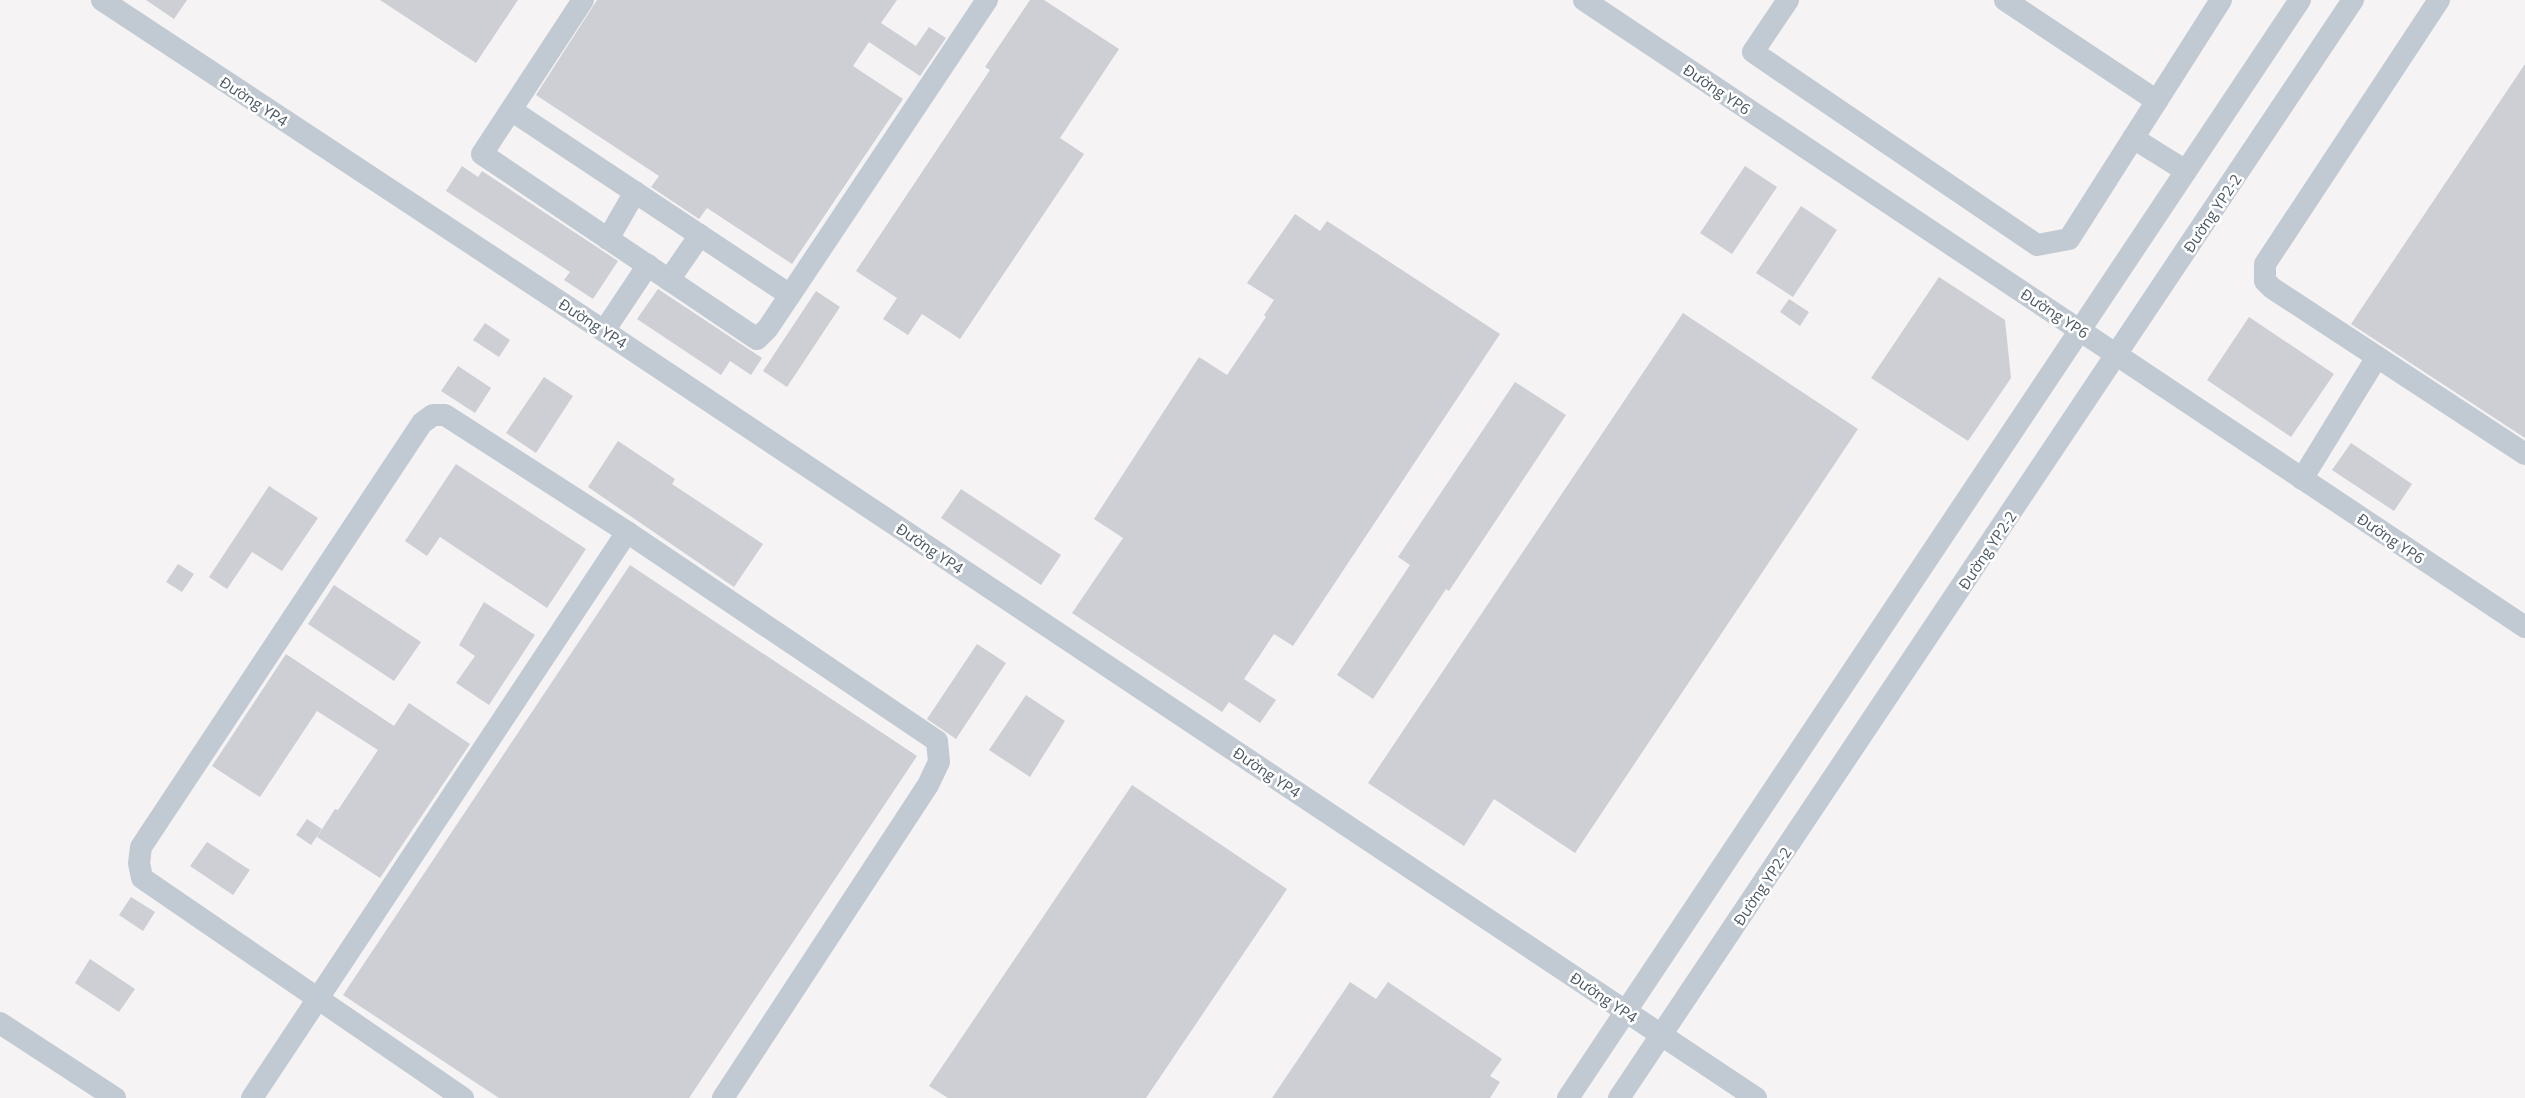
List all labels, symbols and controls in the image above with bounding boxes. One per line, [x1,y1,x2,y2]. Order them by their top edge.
street label: Đường YP6 [1679,59,1755,119]
street label: Đường YP4 [216,72,292,131]
street label: Đường YP2-2 [2178,170,2246,256]
street label: Đường YP6 [2017,284,2093,342]
street label: Đường YP4 [555,294,631,353]
street label: Đường YP2-2 [1953,507,2021,593]
street label: Đường YP6 [2353,508,2429,568]
street label: Đường YP4 [892,518,968,578]
street label: Đường YP4 [1229,742,1305,802]
street label: Đường YP2-2 [1728,843,1796,929]
street label: Đường YP4 [1566,967,1642,1027]

